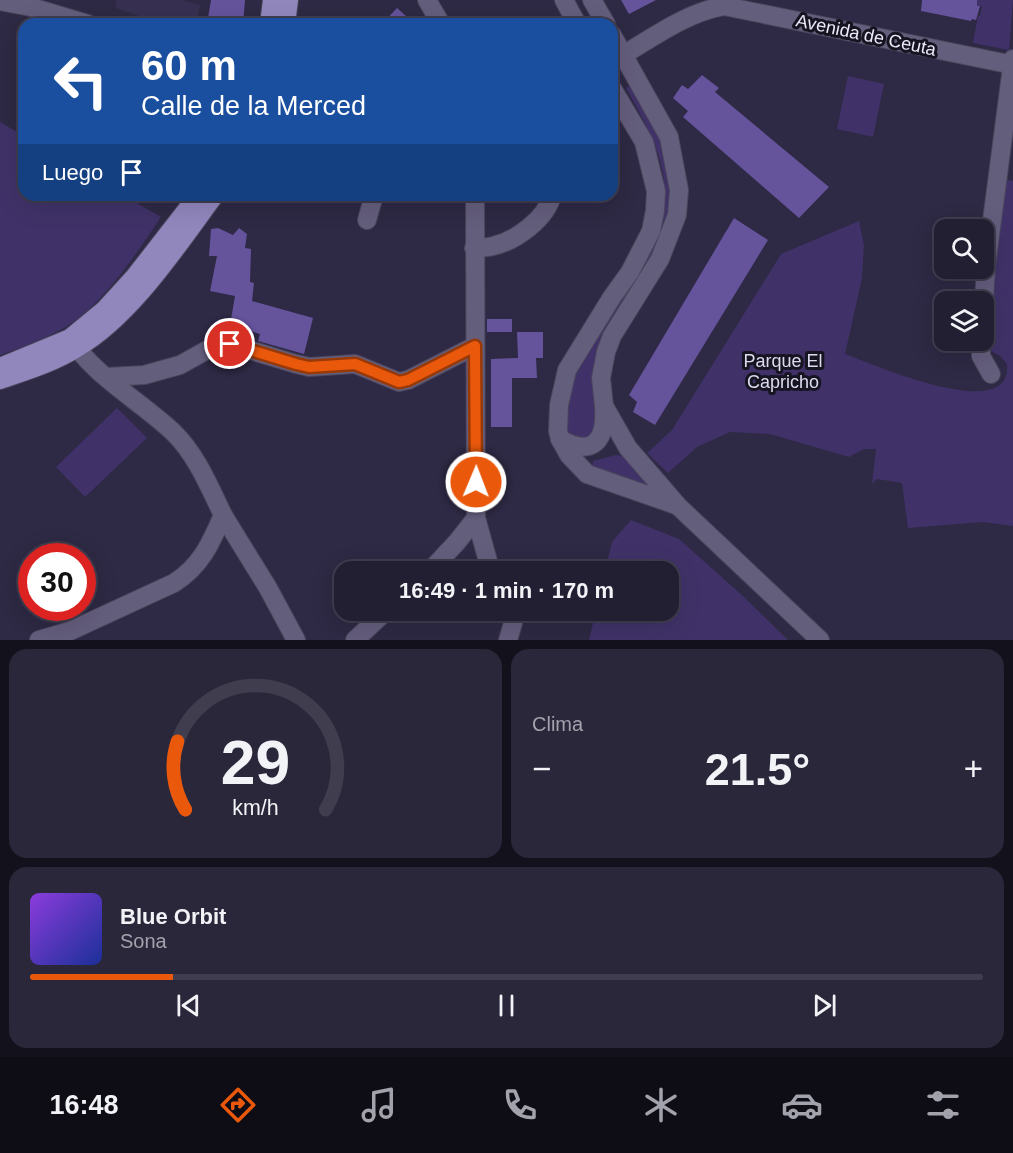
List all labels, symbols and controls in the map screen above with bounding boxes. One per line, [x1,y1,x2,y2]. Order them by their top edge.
street label: Avenida de Ceuta [794,10,939,60]
icon: left [42,42,120,120]
text: 60 m [141,42,237,89]
text: Calle de la Merced [141,91,366,121]
icon: arrive [115,156,148,189]
text: Luego [42,160,103,185]
map controls [934,219,994,351]
button: search [934,219,994,279]
button: layers [934,291,994,351]
pin [204,318,255,369]
icon: arrive [213,327,246,360]
park label: Parque El Capricho [743,351,823,392]
position arrow [444,450,508,514]
speed limit sign: 30 [18,543,96,621]
text: 16:49 · 1 min · 170 m [399,578,614,603]
text: Clima [532,713,583,735]
text: 29 [221,728,290,797]
text: 21.5° [705,744,810,795]
text: − [532,750,551,787]
text: + [964,750,983,787]
text: km/h [232,797,279,821]
text: Blue Orbit [120,904,226,929]
text: Sona [120,930,167,952]
icon: previous [172,989,205,1022]
icon: pause [490,989,523,1022]
icon: next [808,989,841,1022]
icon: directions [217,1084,259,1126]
icon: music [358,1084,400,1126]
icon: phone [499,1084,541,1126]
icon: climate [640,1084,682,1126]
icon: car [781,1084,823,1126]
icon: filters [922,1084,964,1126]
text: 16:48 [49,1090,118,1120]

